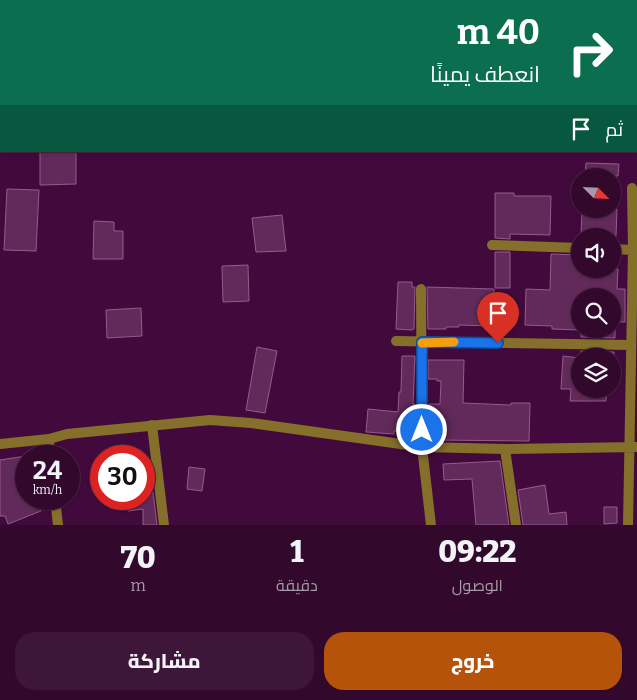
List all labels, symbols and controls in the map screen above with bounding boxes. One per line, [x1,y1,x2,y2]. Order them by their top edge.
text: 40 m [457,11,540,53]
icon: right [558,20,623,85]
text: انعطف يمينًا [430,61,540,88]
icon: arrive [567,115,595,143]
text: ثم [605,118,623,141]
north arrow [571,168,621,218]
map controls [571,168,621,398]
button: sound [571,228,621,278]
button: search [571,288,621,338]
pin [477,292,519,343]
icon: arrive [484,299,512,327]
button: layers [571,348,621,398]
position arrow [395,403,447,455]
speed limit sign: 30 [90,445,155,510]
text: 24 [33,456,62,486]
text: km/h [33,483,62,497]
text: 1 [290,534,304,570]
text: 09:22 [438,534,517,570]
text: 70 [121,540,156,576]
text: m [130,576,146,595]
text: دقيقة [276,576,318,595]
text: الوصول [452,576,503,595]
button: مشاركة [15,632,314,690]
button: خروج [324,632,622,690]

